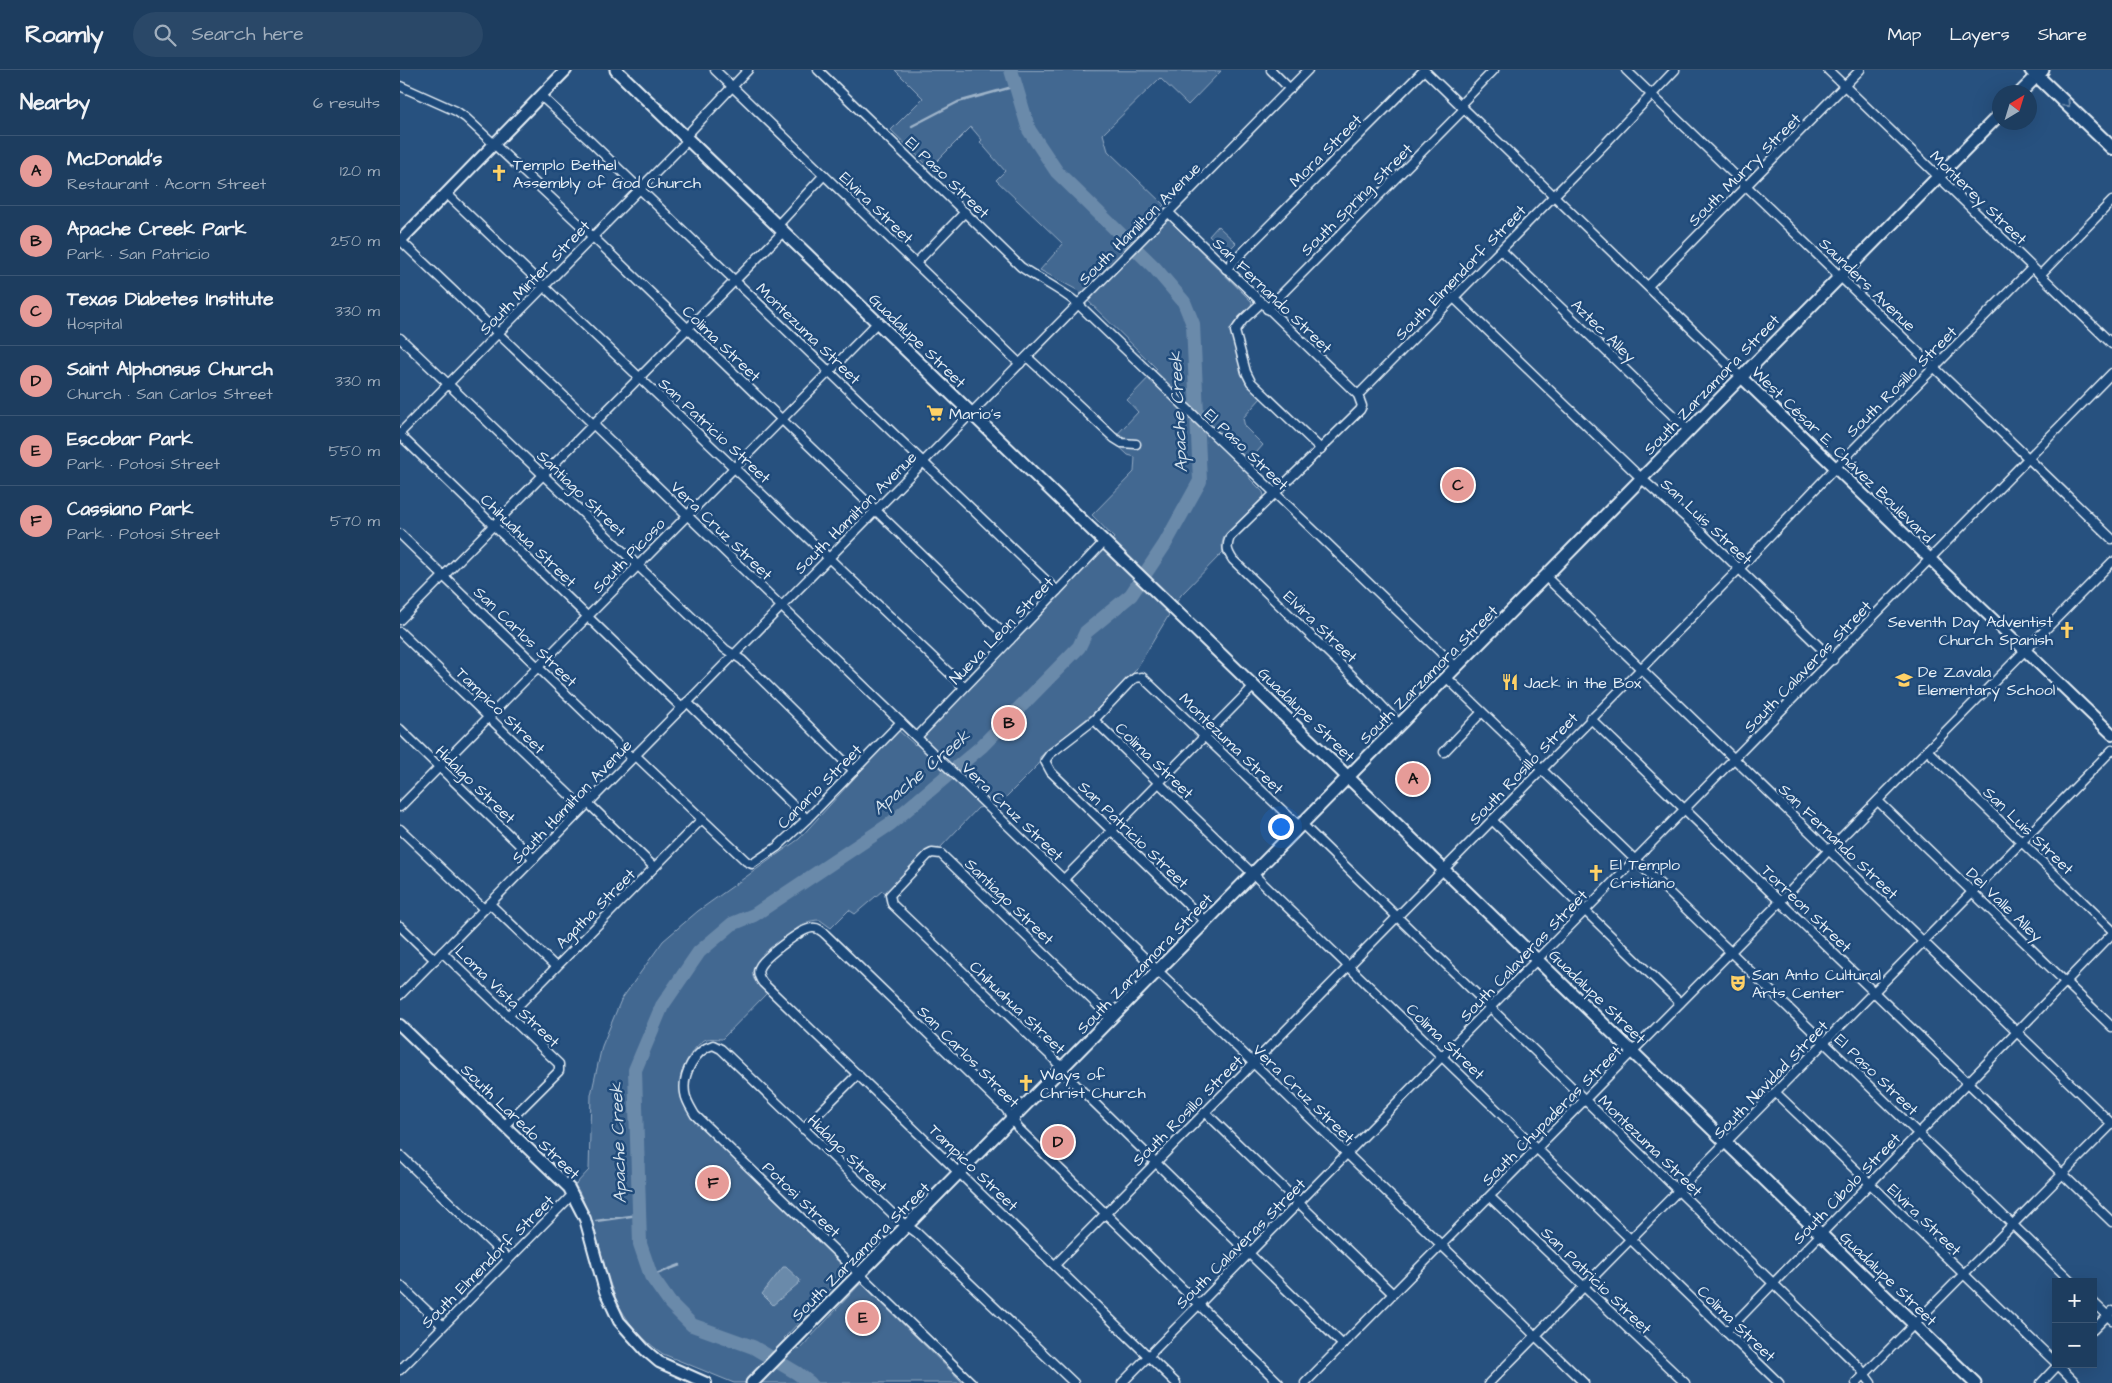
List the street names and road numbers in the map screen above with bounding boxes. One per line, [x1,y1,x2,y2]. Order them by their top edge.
street label: South Murry Street [1683,108,1807,232]
street label: Mora Street [1284,109,1367,192]
street label: El Paso Street [900,132,995,224]
street label: South Spring Street [1296,138,1419,261]
street label: Monterey Street [1924,146,2032,251]
street label: South Hamilton Avenue [1073,157,1206,290]
street label: Elvira Street [834,167,919,249]
street label: South Elmendorf Street [1390,200,1532,345]
street label: South Minter Street [474,215,596,340]
street label: San Fernando Street [1208,233,1337,359]
street label: Saunders Avenue [1814,233,1921,337]
street label: Montezuma Street [751,278,866,390]
street label: Guadalupe Street [864,288,971,393]
street label: Aztec Alley [1565,294,1641,368]
street label: Colima Street [677,301,766,387]
street label: South Zarzamora Street [1639,309,1785,460]
street label: South Rosillo Street [1841,321,1962,442]
street label: West César E. Chávez Boulevard [1746,361,1938,548]
street label: San Patricio Street [653,373,776,489]
street label: El Paso Street [1199,404,1294,496]
street label: Santiago Street [531,445,631,543]
street label: South Hamilton Avenue [789,446,922,579]
street label: San Luis Street [1656,473,1757,570]
street label: Vera Cruz Street [665,476,778,586]
street label: Chihuahua Street [475,489,582,593]
street label: South Picoso [587,513,670,598]
street label: Nueva Leon Street [944,572,1059,689]
street label: San Carlos Street [469,581,582,692]
street label: Elvira Street [1278,586,1363,668]
street label: South Calaveras Street [1739,595,1877,738]
street label: South Zarzamora Street [1354,600,1503,749]
street label: Tampico Street [451,662,550,760]
street label: Guadalupe Street [1253,662,1360,767]
street label: Montezuma Street [1174,688,1289,800]
street label: South Rosillo Street [1464,707,1584,830]
street label: Colima Street [1110,718,1199,804]
street label: South Hamilton Avenue [506,734,637,869]
street label: Canario Street [772,739,867,834]
street label: Hidalgo Street [430,741,521,830]
street label: Vera Cruz Street [956,757,1069,867]
street label: San Patricio Street [1073,776,1194,894]
street label: San Fernando Street [1774,779,1903,905]
street label: San Luis Street [1978,782,2079,880]
street label: Santiago Street [959,853,1059,951]
street label: Torreon Street [1756,860,1857,958]
street label: Del Valle Alley [1960,862,2048,948]
street label: Agatha Street [551,863,642,954]
street label: South Calaveras Street [1455,884,1593,1027]
street label: South Zarzamora Street [1072,888,1218,1039]
street label: Loma Vista Street [450,941,565,1053]
street label: Guadalupe Street [1544,944,1651,1049]
street label: Chihuahua Street [964,956,1071,1060]
street label: Colima Street [1401,999,1490,1085]
street label: San Carlos Street [912,1001,1025,1113]
street label: South Navidad Street [1708,1015,1834,1144]
street label: El Paso Street [1829,1029,1924,1121]
street label: Vera Cruz Street [1247,1039,1360,1149]
street label: South Chupaderas Street [1477,1040,1627,1191]
street label: South Rosillo Street [1127,1050,1248,1171]
street label: South Laredo Street [456,1059,585,1185]
street label: Montezuma Street [1593,1090,1708,1202]
street label: Hidalgo Street [802,1110,893,1199]
street label: Tampico Street [924,1119,1023,1217]
street label: South Cibolo Street [1788,1128,1906,1249]
street label: Potosi Street [757,1157,846,1243]
street label: South Calaveras Street [1171,1173,1311,1314]
street label: South Zarzamora Street [786,1177,935,1326]
street label: Elvira Street [1882,1179,1967,1261]
street label: South Elmendorf Street [416,1190,560,1333]
street label: San Patricio Street [1536,1222,1657,1340]
street label: Guadalupe Street [1835,1226,1942,1331]
street label: Colima Street [1692,1281,1781,1367]

